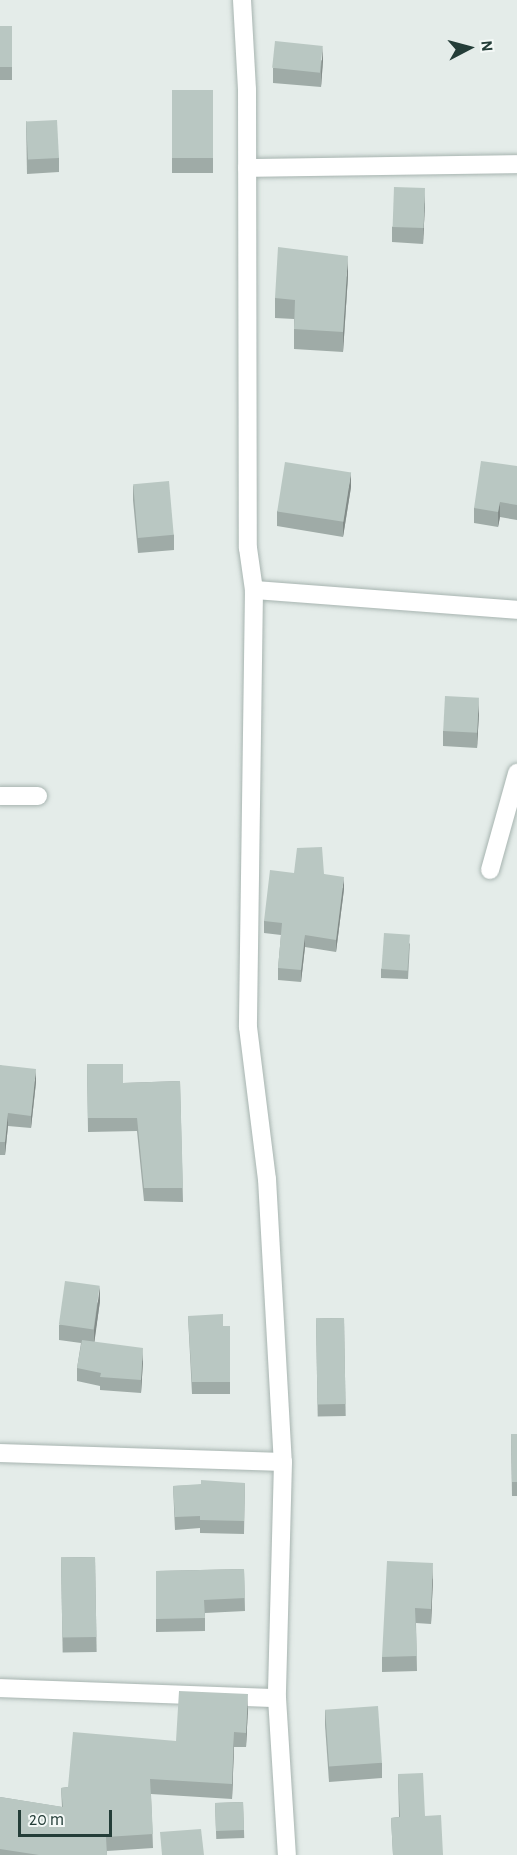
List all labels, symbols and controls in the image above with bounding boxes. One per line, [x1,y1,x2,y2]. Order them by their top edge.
north arrow [439,18,499,78]
text: N [478,40,495,52]
scale bar [21,1798,116,1836]
text: 20 m [29,1811,64,1829]

